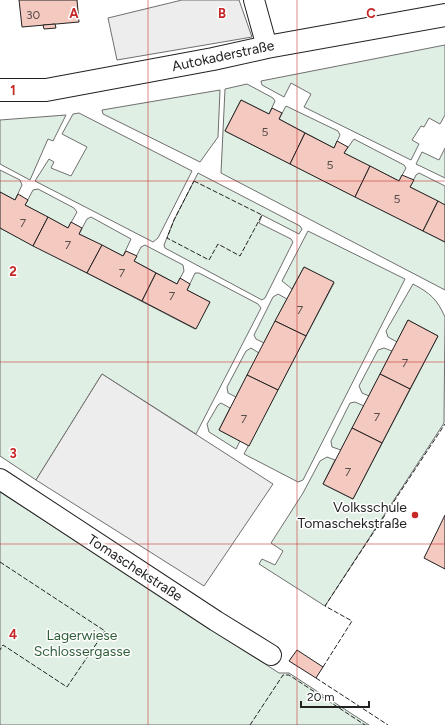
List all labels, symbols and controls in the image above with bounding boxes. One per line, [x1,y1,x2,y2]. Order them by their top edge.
text: A [69,6,79,21]
text: B [218,6,226,21]
text: C [366,6,376,21]
house number: 30 [26,8,40,22]
street label: Autokaderstraße [170,37,276,75]
text: 1 [10,83,16,98]
house number: 5 [262,125,269,139]
house number: 5 [327,158,334,172]
house number: 5 [394,192,401,206]
house number: 7 [20,216,27,230]
house number: 7 [65,238,72,252]
text: 2 [9,264,17,279]
house number: 7 [119,266,126,280]
house number: 7 [169,289,176,303]
house number: 7 [297,303,304,317]
house number: 7 [402,356,409,370]
house number: 7 [374,410,381,424]
house number: 7 [241,412,248,426]
text: 3 [9,446,17,461]
house number: 7 [345,465,352,479]
place label: Volksschule Tomaschekstraße [297,499,407,532]
marker: Volksschule Tomaschekstraße [410,510,420,520]
street label: Tomaschekstraße [84,531,186,605]
text: 4 [9,627,17,642]
park label: Lagerwiese Schlossergasse [34,627,131,660]
scale bar [301,683,369,709]
text: 20 m [307,690,335,704]

